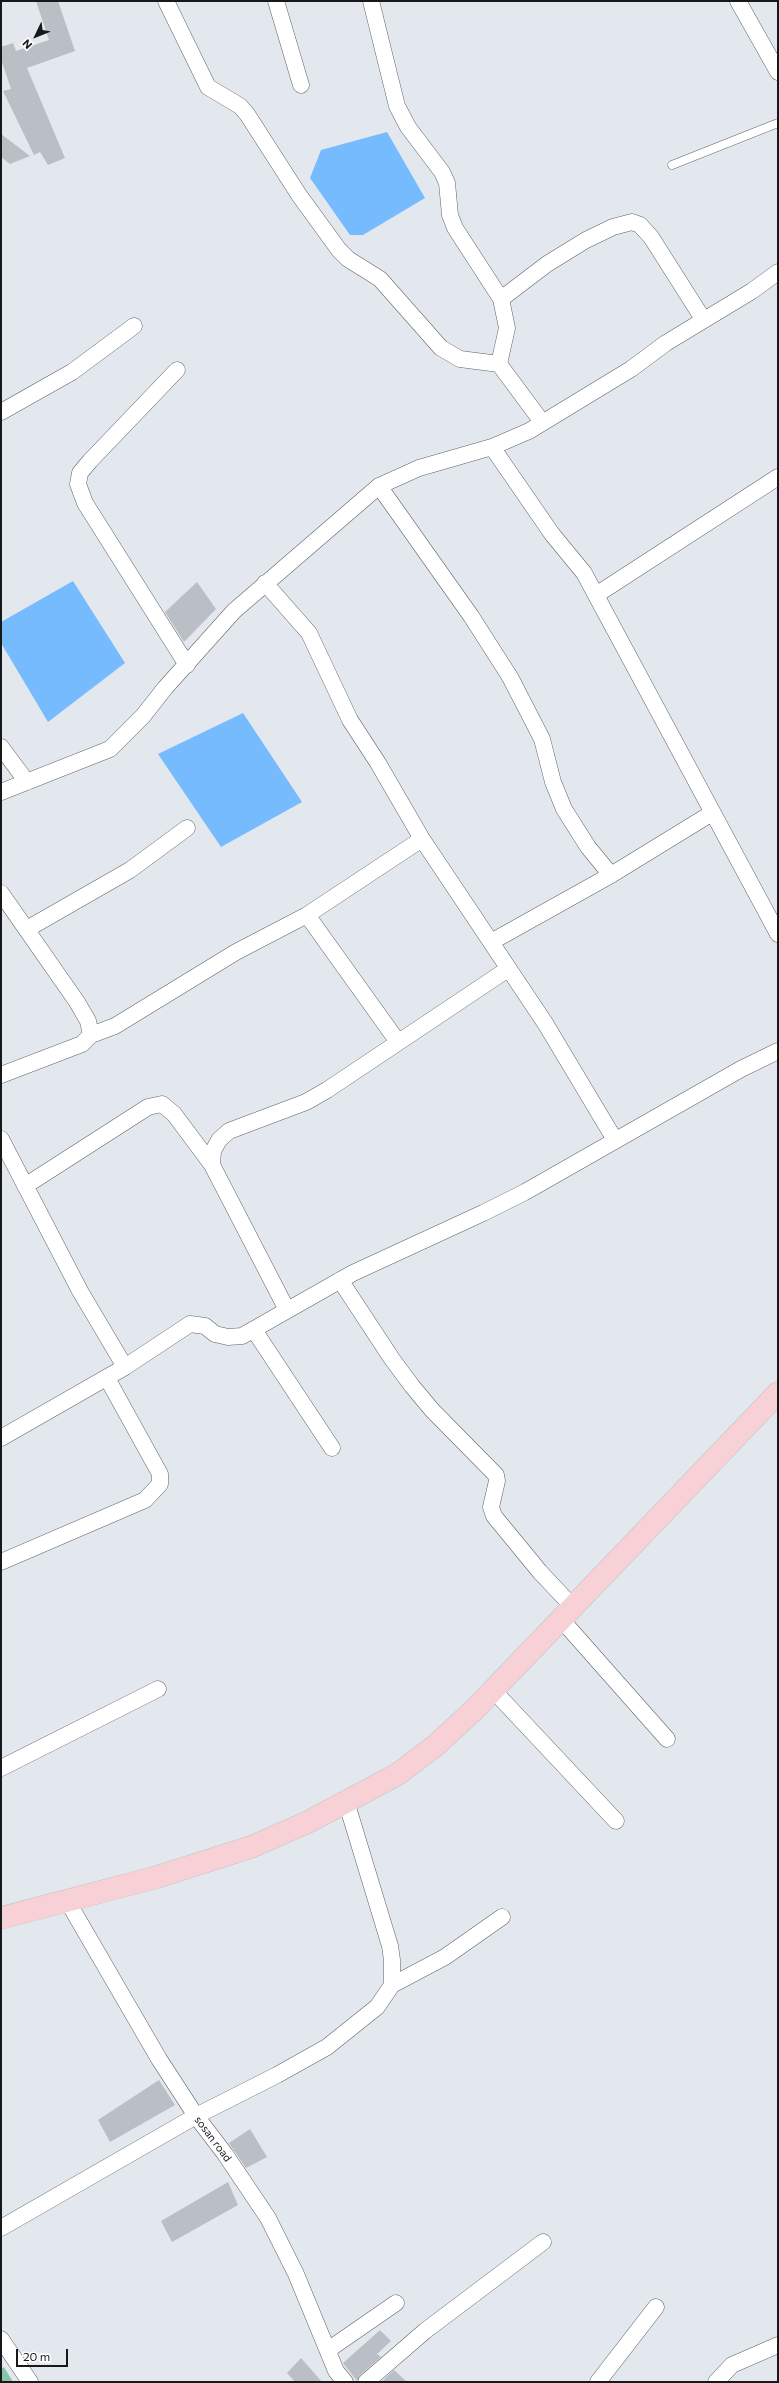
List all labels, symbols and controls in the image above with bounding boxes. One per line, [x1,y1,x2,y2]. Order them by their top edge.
north arrow [16,16,56,56]
text: N [19,37,34,52]
street label: sosan road [192,2114,234,2164]
scale bar [18,2341,70,2367]
text: 20 m [23,2349,50,2363]

